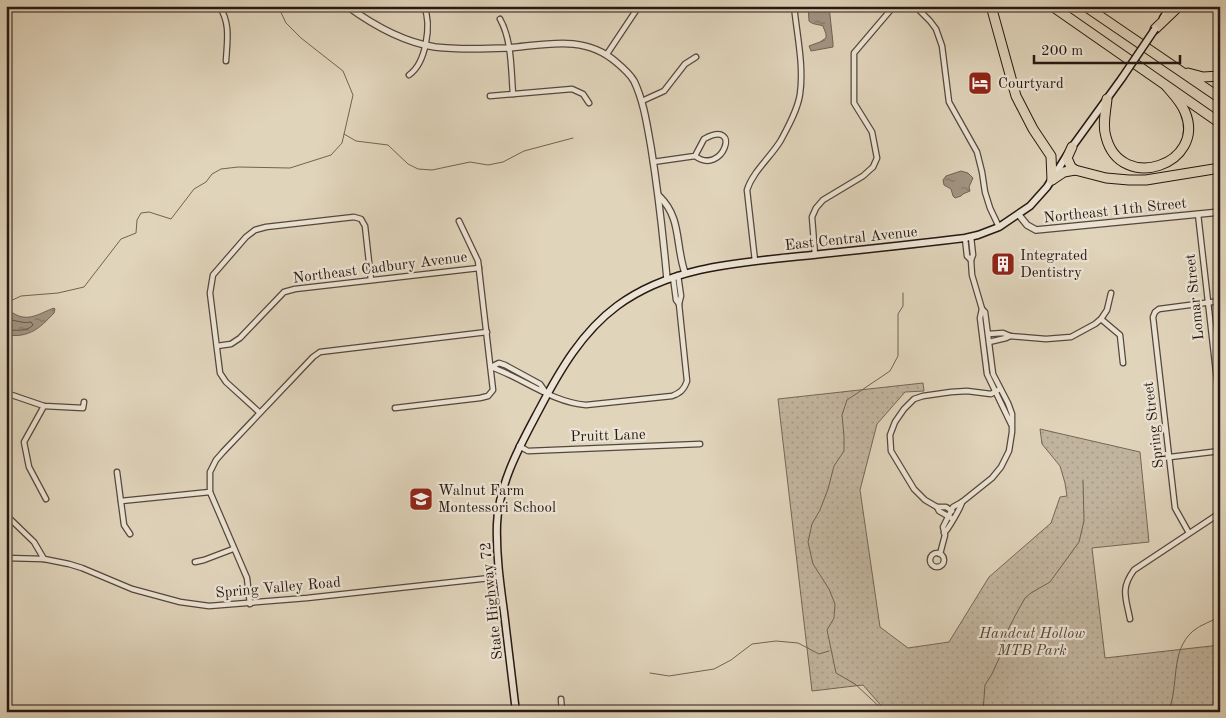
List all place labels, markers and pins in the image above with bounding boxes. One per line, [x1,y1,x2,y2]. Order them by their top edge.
hotel icon: Courtyard [967,70,993,96]
place label: Courtyard [998,77,1064,92]
place label: Integrated Dentistry [1020,249,1088,281]
building icon: Integrated Dentistry [990,251,1016,277]
place label: Walnut Farm Montessori School [438,484,556,516]
school or university icon: Walnut Farm Montessori School [408,486,434,512]

